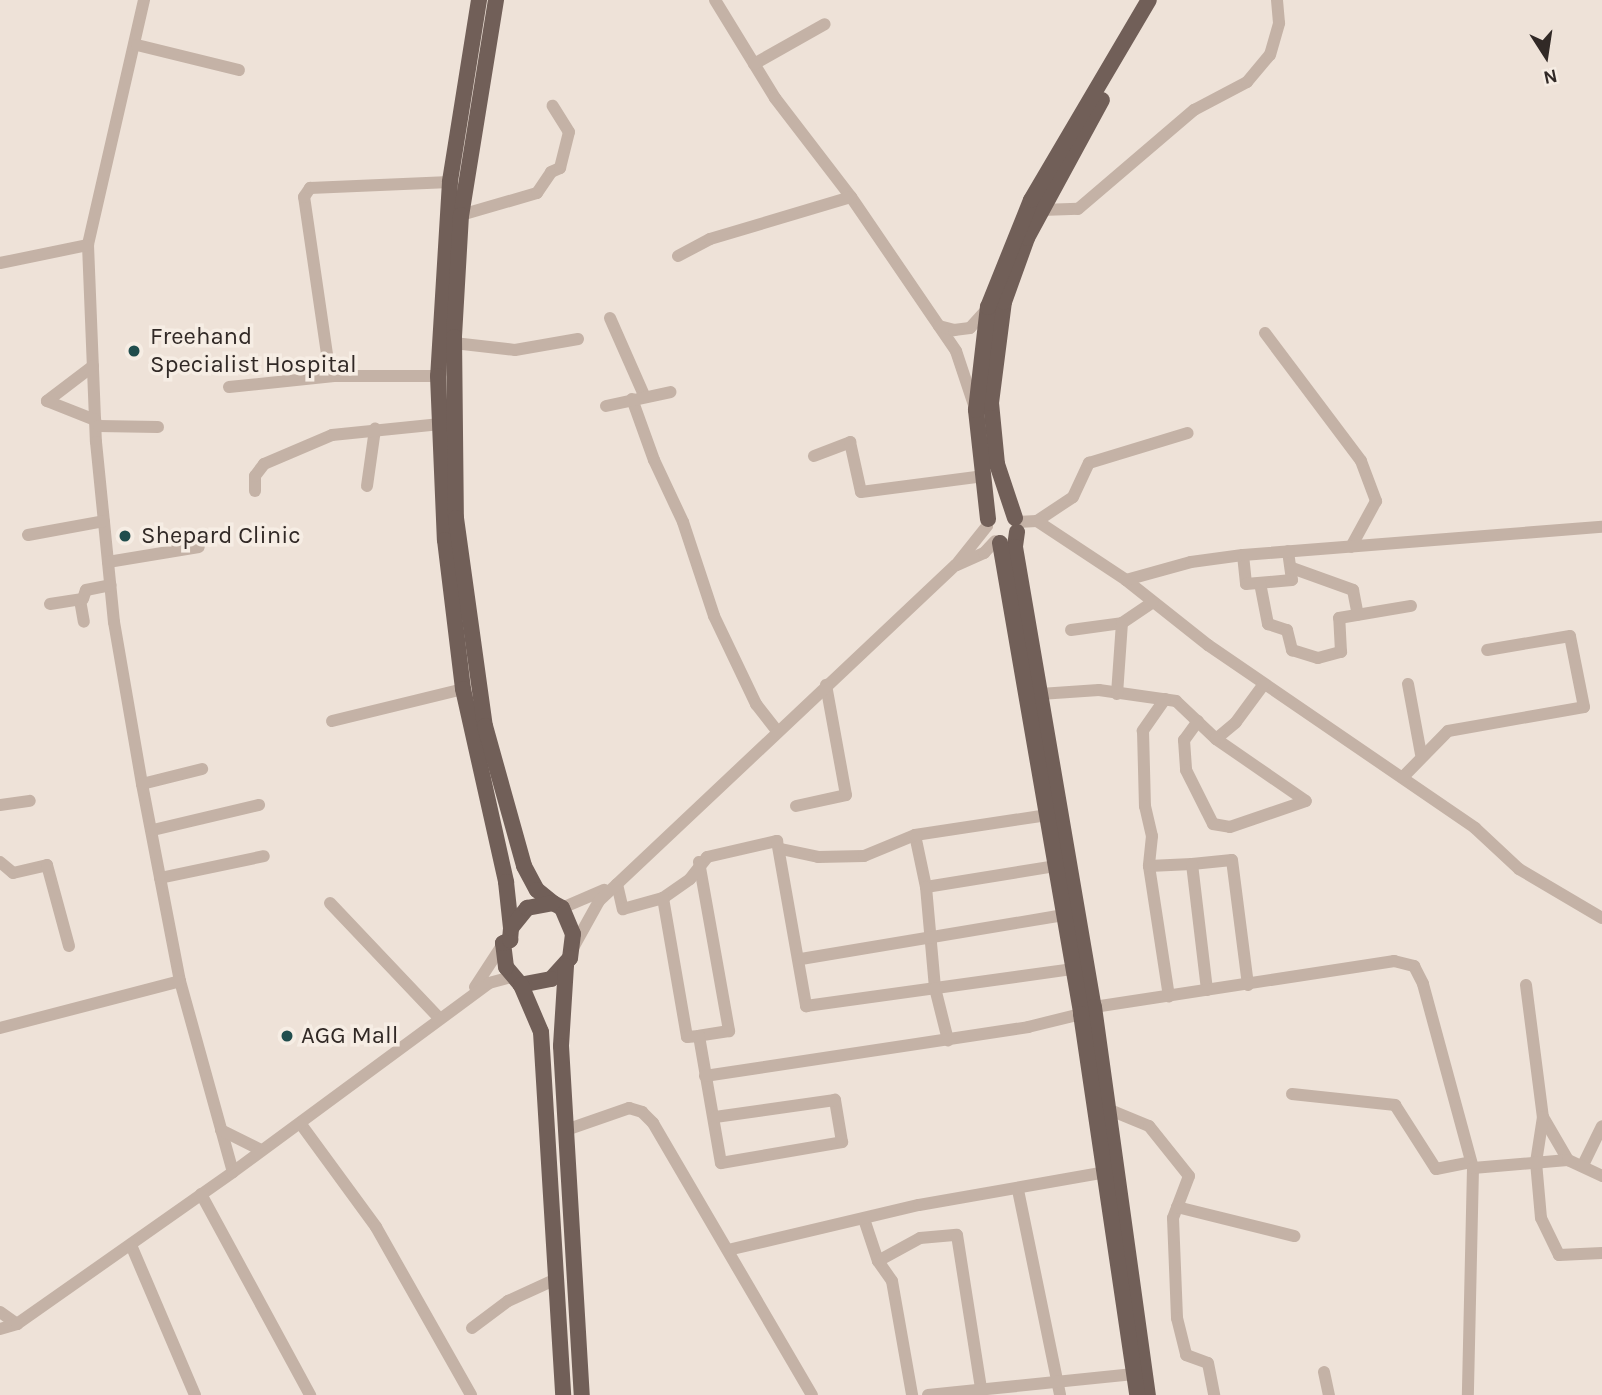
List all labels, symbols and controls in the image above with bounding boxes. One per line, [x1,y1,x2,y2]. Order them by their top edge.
north arrow [1511,21,1581,91]
text: N [1541,64,1559,89]
place label: Freehand Specialist Hospital [150,323,357,379]
marker: Freehand Specialist Hospital [124,341,144,361]
place label: Shepard Clinic [141,522,301,550]
marker: Shepard Clinic [115,526,135,546]
place label: AGG Mall [301,1022,398,1050]
marker: AGG Mall [279,1028,295,1044]

